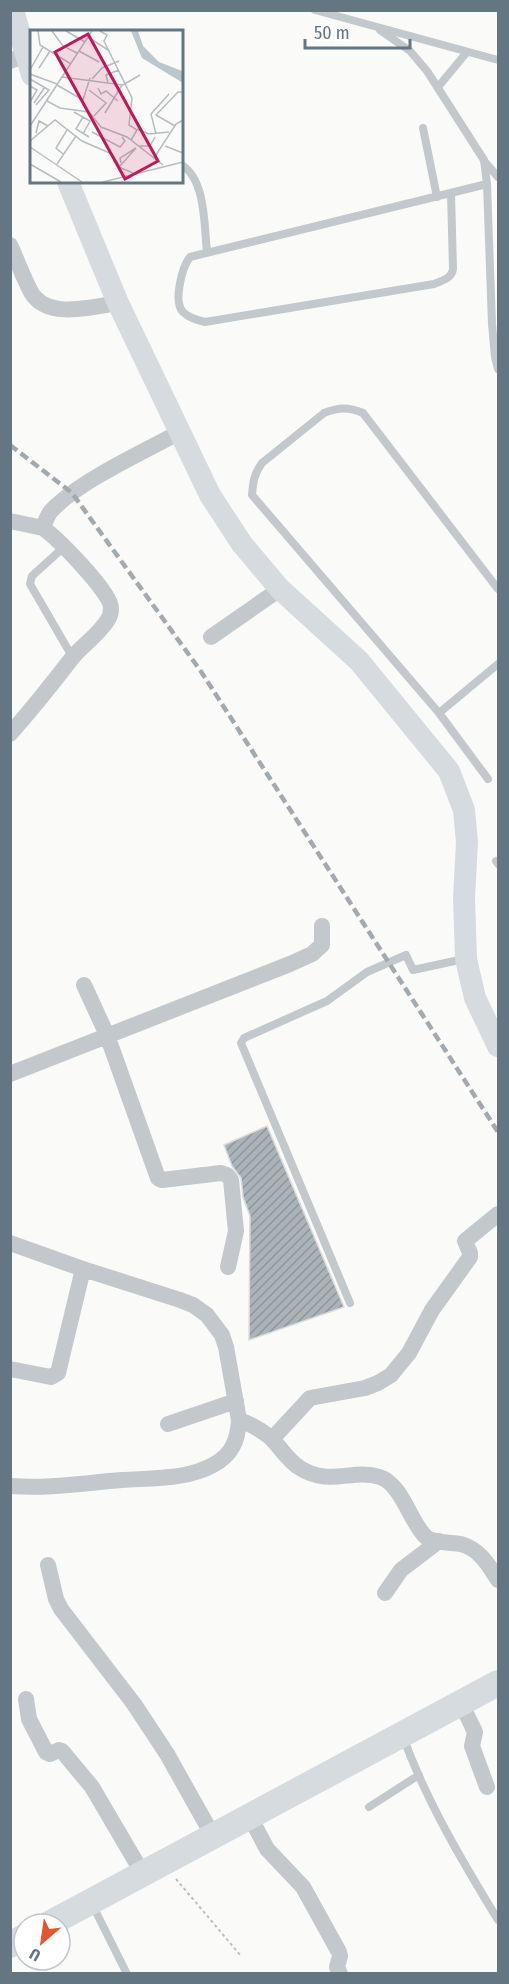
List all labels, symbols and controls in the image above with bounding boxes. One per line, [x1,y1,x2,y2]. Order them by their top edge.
scale bar [305,12,410,50]
text: 50 m [314,22,350,44]
inset map [30,30,183,183]
north arrow [12,1912,72,1972]
text: U [26,1944,44,1965]

